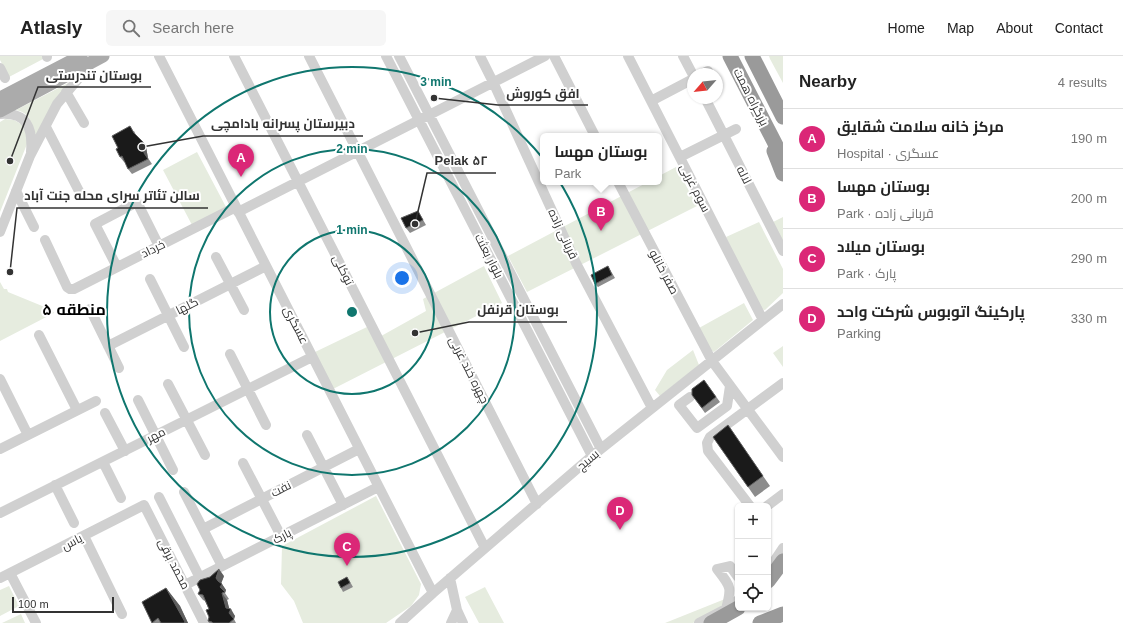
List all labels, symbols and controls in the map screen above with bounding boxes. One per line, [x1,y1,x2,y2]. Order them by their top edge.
search box [106,10,386,46]
text: Atlasly [20,17,82,38]
icon: search [120,17,142,39]
text: Search here [152,19,234,36]
text: Home [888,20,925,36]
text: Map [947,20,974,36]
text: About [996,20,1033,36]
text: Contact [1055,20,1103,36]
callout: بوستان تندرستی [38,62,151,87]
street label: بزرگراه همت [731,66,771,128]
text: بوستان تندرستی [46,68,142,84]
north arrow [687,68,723,104]
text: Nearby [799,72,857,91]
text: 3 min [420,75,452,89]
text: 4 results [1058,75,1107,90]
callout: افق کوروش [498,80,588,105]
text: افق کوروش [506,86,580,102]
callout: دبیرستان پسرانه بادامچی [203,111,363,136]
text: دبیرستان پسرانه بادامچی [211,116,355,133]
text: مرکز خانه سلامت شقایق [837,118,1004,135]
text: A [807,131,817,146]
text: 190 m [1071,131,1107,146]
popup [540,133,662,185]
text: 2 min [336,142,368,156]
text: بوستان مهسا [555,143,648,160]
pin: A [228,144,254,177]
text: Hospital · عسگری [837,146,939,161]
callout: Pelak ۵۲ [427,148,496,173]
text: Pelak ۵۲ [435,153,487,168]
street label: سوم غربی [676,162,713,215]
street label: لاله [734,164,754,186]
text: Park [555,166,581,181]
text: بوستان مهسا [837,178,930,195]
callout: سالن تئاتر سرای محله جنت آباد [17,183,208,208]
text: سالن تئاتر سرای محله جنت آباد [24,188,200,203]
text: B [807,191,817,206]
text: 200 m [1071,191,1107,206]
pin: B [588,198,614,231]
text: Park · قربانی زاده [837,206,934,221]
street label: قربانی زاده [545,207,581,261]
text: 1 min [336,223,368,237]
street label: بلوار بعثت [472,232,506,280]
street label: خرداد [139,237,167,261]
text: بوستان میلاد [837,238,925,255]
street label: صفر خانلو [646,247,682,297]
text: C [807,251,817,266]
text: 290 m [1071,251,1107,266]
street label: توکلی [330,253,357,288]
text: Park · پارک [837,266,896,281]
your location [392,268,412,288]
street label: گلها [173,294,201,318]
callout: بوستان قرنفل [469,297,567,322]
district label: منطقه ۵ [42,301,106,318]
text: بوستان قرنفل [477,302,559,318]
text: پارکینگ اتوبوس شرکت واحد [837,303,1025,320]
street label: عسگری [281,304,311,346]
centre of rings [345,305,359,319]
text: D [807,311,817,326]
text: 330 m [1071,311,1107,326]
text: Parking [837,326,881,341]
street label: چهره خند غربی [444,334,492,407]
street label: مهر [143,424,168,446]
street label: بسیج [574,447,603,474]
street label: نفت [269,478,293,500]
pin: D [607,497,633,530]
map controls [735,503,771,611]
button: + [735,503,771,539]
street label: پارک [270,525,295,548]
street label: یاس [59,531,85,553]
pin: C [334,533,360,566]
street label: محمد برقی [155,536,193,592]
button: − [735,539,771,575]
button: locate [735,575,771,611]
scale bar [12,595,114,614]
text: 100 m [18,598,49,610]

